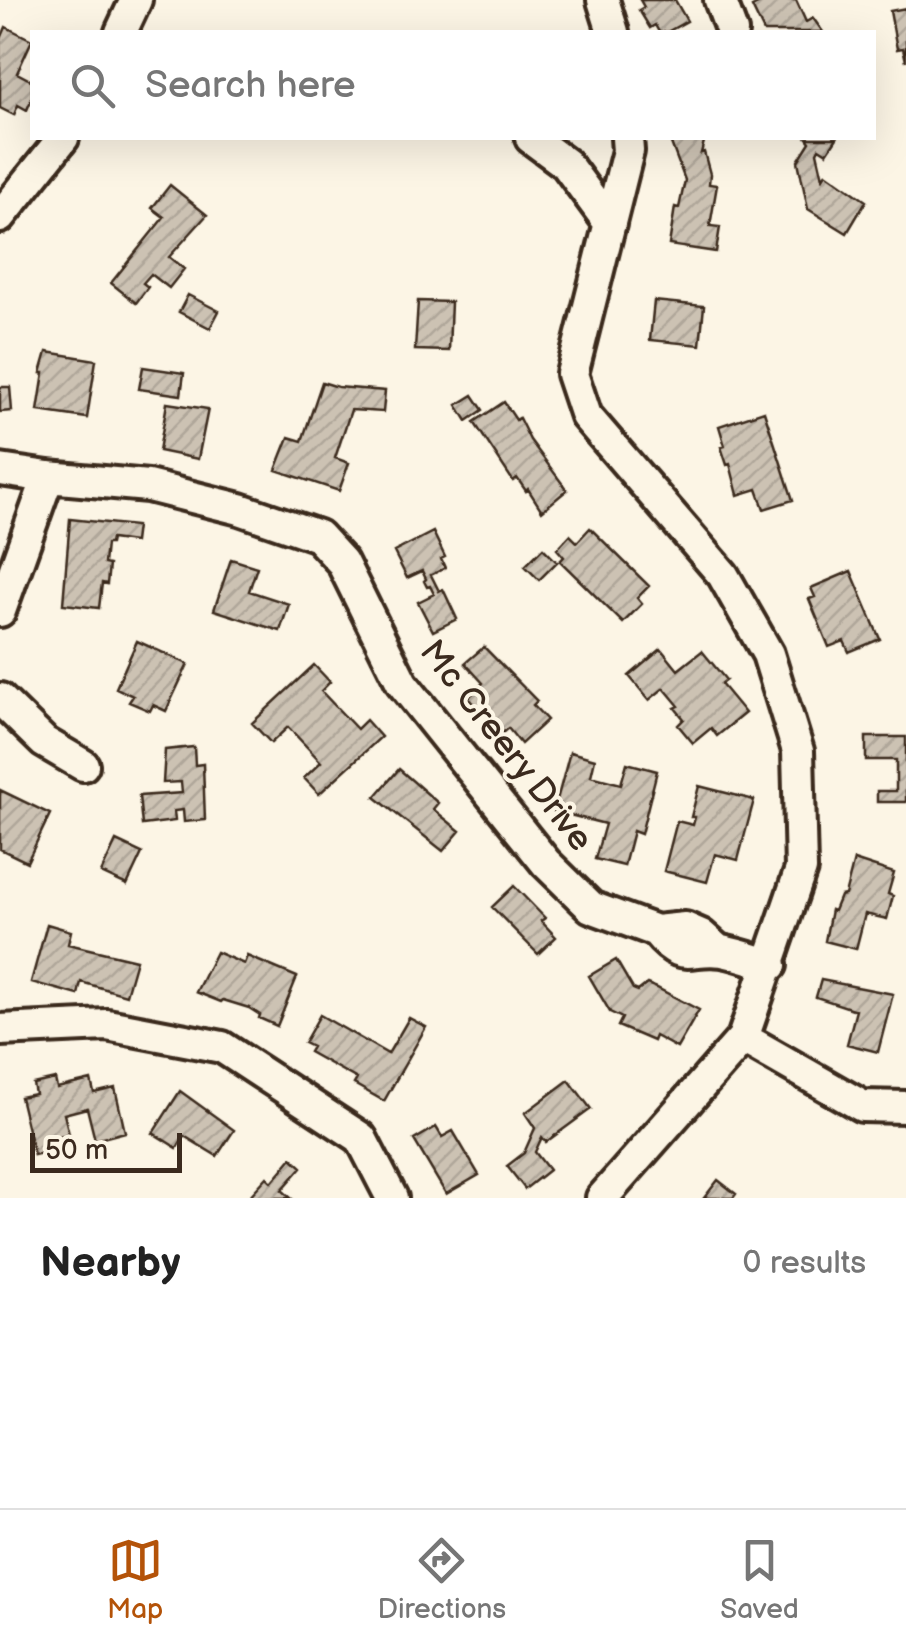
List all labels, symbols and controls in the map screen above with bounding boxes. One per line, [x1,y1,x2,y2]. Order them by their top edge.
search box [30,30,876,140]
icon: search [65,58,120,113]
text: Search here [145,63,356,108]
street label: Mc Creery Drive [410,632,602,860]
scale bar [30,1128,182,1172]
text: 50 m [45,1134,108,1167]
text: Nearby [40,1238,180,1289]
text: 0 results [743,1244,866,1283]
tab: Map [107,1533,163,1626]
tab: Directions [377,1533,506,1626]
tab: Saved [720,1533,799,1626]

